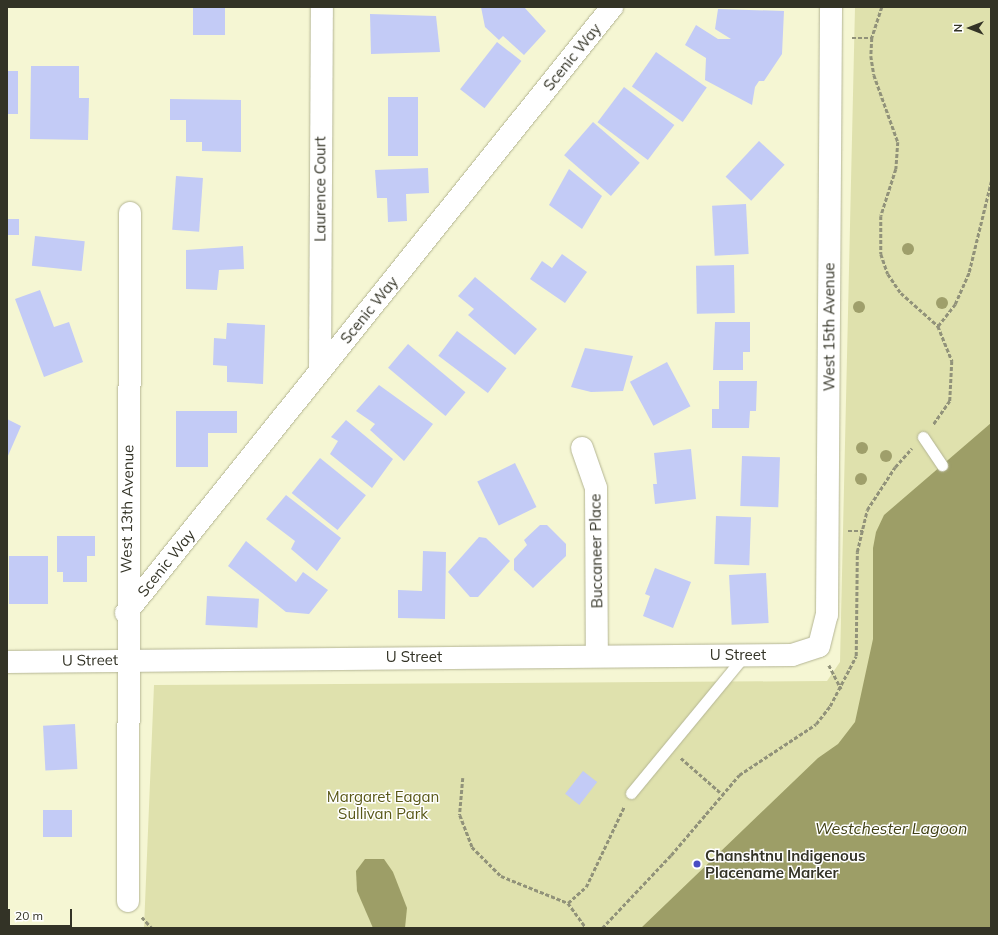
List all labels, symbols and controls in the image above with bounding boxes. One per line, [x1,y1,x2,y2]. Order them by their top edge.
north arrow [950,8,990,48]
street label: Scenic Way [539,20,605,94]
text: N [951,24,965,32]
street label: Laurence Court [311,136,329,242]
street label: West 15th Avenue [820,263,838,391]
street label: Scenic Way [336,273,402,347]
street label: West 13th Avenue [117,445,137,573]
street label: Buccaneer Place [586,493,606,609]
street label: Scenic Way [133,526,199,600]
street label: U Street [710,646,766,664]
street label: U Street [386,648,442,666]
street label: U Street [62,651,118,669]
park label: Margaret Eagan Sullivan Park [327,787,439,822]
water label: Westchester Lagoon [815,818,967,838]
place label: Chanshtnu Indigenous Placename Marker [705,846,865,881]
marker: Chanshtnu Indigenous Placename Marker [692,859,702,869]
scale bar [10,901,74,927]
text: 20 m [15,908,43,923]

